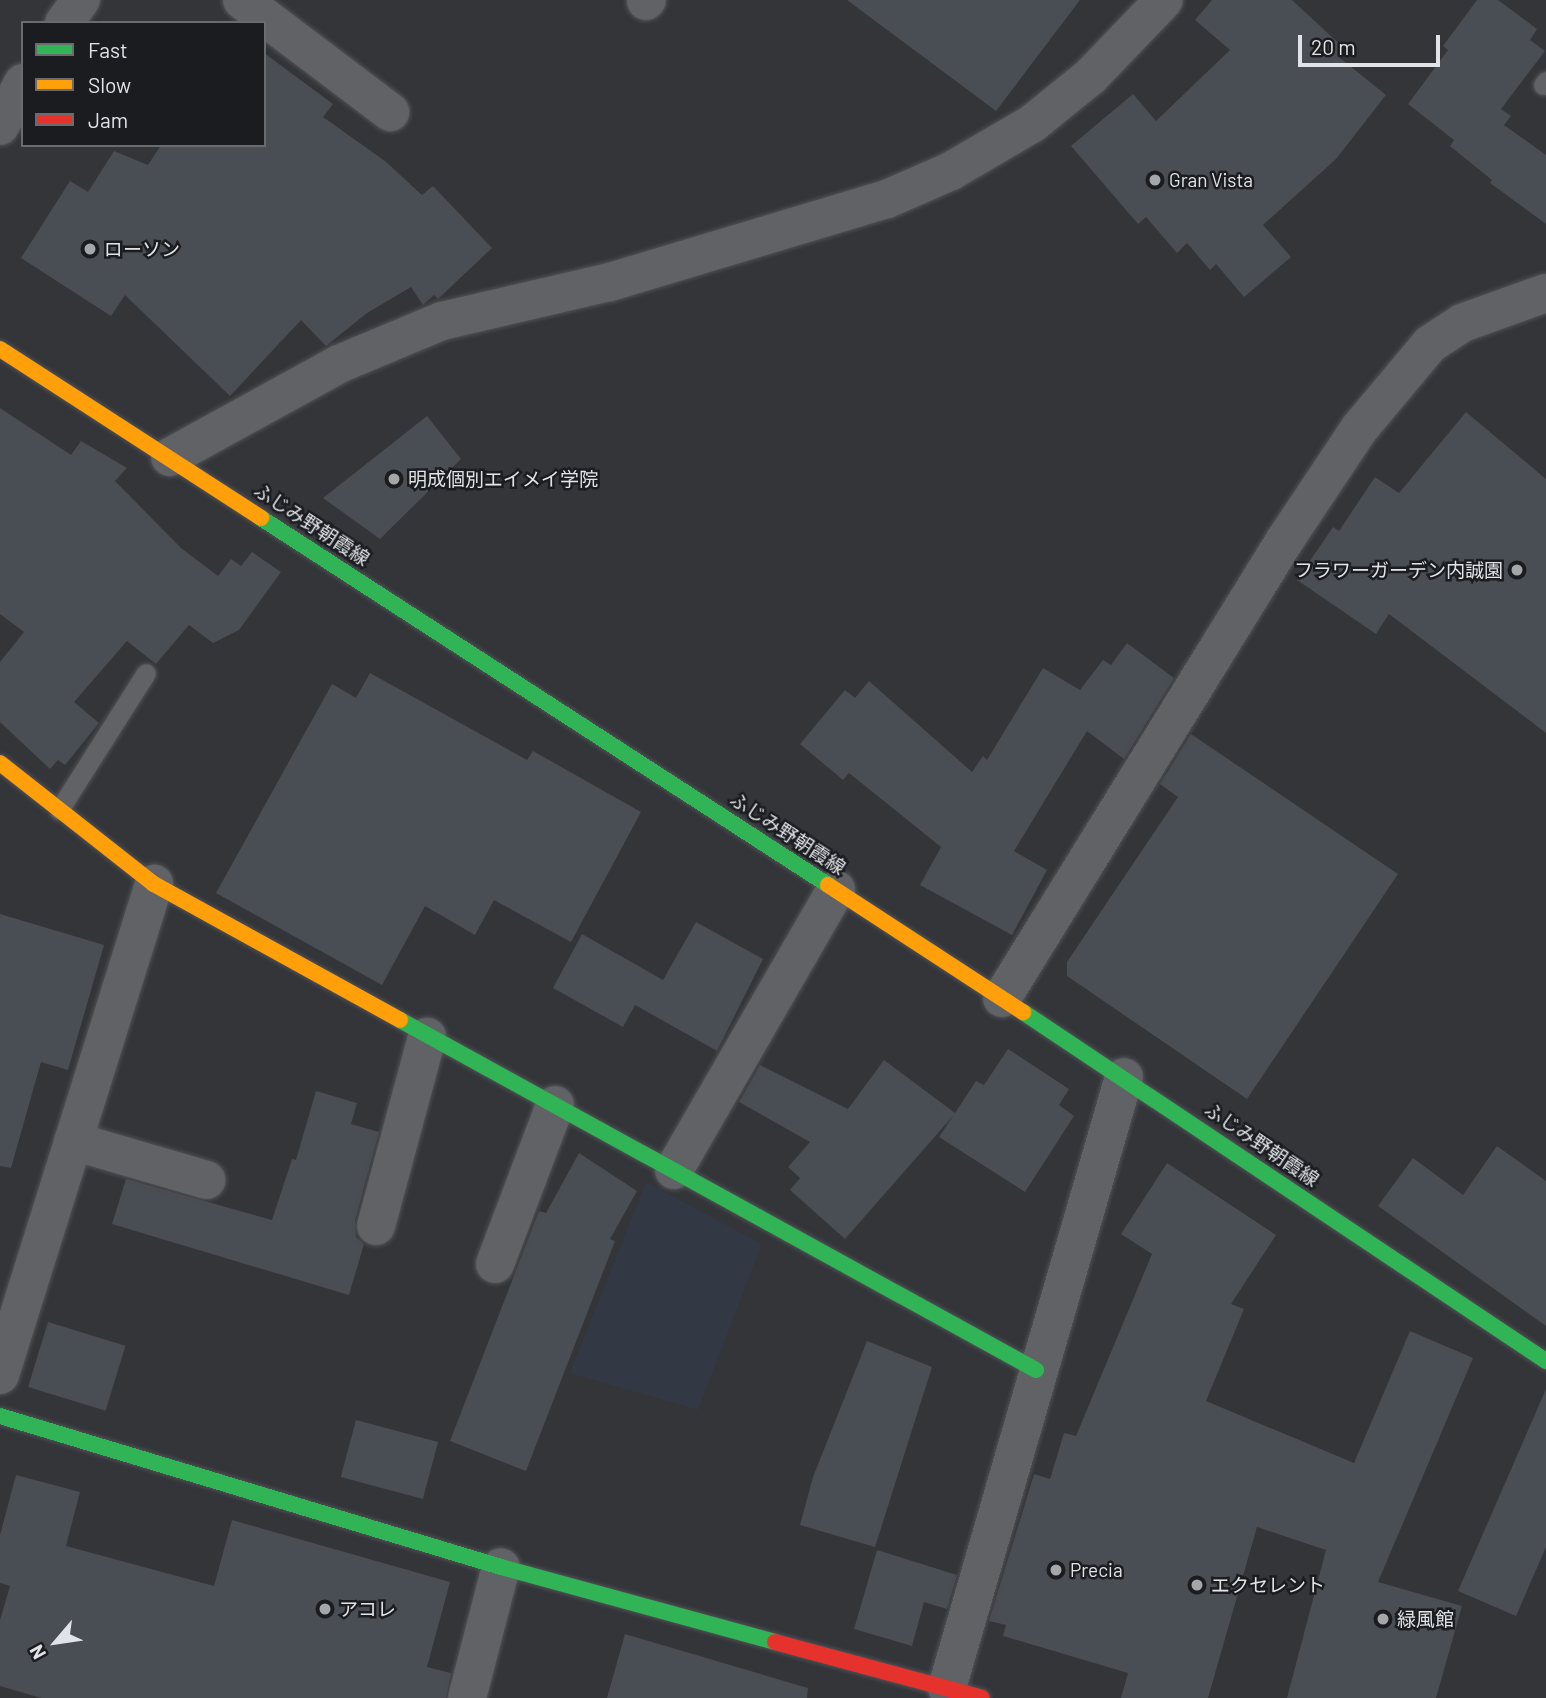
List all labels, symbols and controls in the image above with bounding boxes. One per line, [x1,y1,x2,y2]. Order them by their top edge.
legend [21,21,266,147]
scale bar [1301,21,1443,65]
text: 20 m [1311,34,1356,59]
text: Fast [88,37,128,62]
text: Slow [88,72,131,97]
text: Jam [88,107,128,132]
place label: Gran Vista [1169,169,1253,191]
marker: Gran Vista [1147,172,1163,188]
place label: ローソン [104,238,180,260]
marker: ローソン [82,241,98,257]
place label: 明成個別エイメイ学院 [408,468,598,490]
marker: 明成個別エイメイ学院 [386,471,402,487]
street label: ふじみ野朝霞線 [250,478,374,570]
place label: フラワーガーデン内誠園 [1294,559,1503,581]
marker: フラワーガーデン内誠園 [1509,562,1525,578]
street label: ふじみ野朝霞線 [726,787,850,879]
street label: ふじみ野朝霞線 [1200,1097,1324,1191]
place label: Precia [1070,1559,1123,1581]
marker: Precia [1048,1562,1064,1578]
place label: エクセレント [1211,1574,1325,1596]
marker: エクセレント [1189,1577,1205,1593]
place label: アコレ [339,1598,396,1620]
marker: アコレ [317,1601,333,1617]
north arrow [21,1607,91,1677]
place label: 緑風館 [1397,1608,1454,1630]
marker: 緑風館 [1375,1611,1391,1627]
text: N [24,1641,50,1664]

